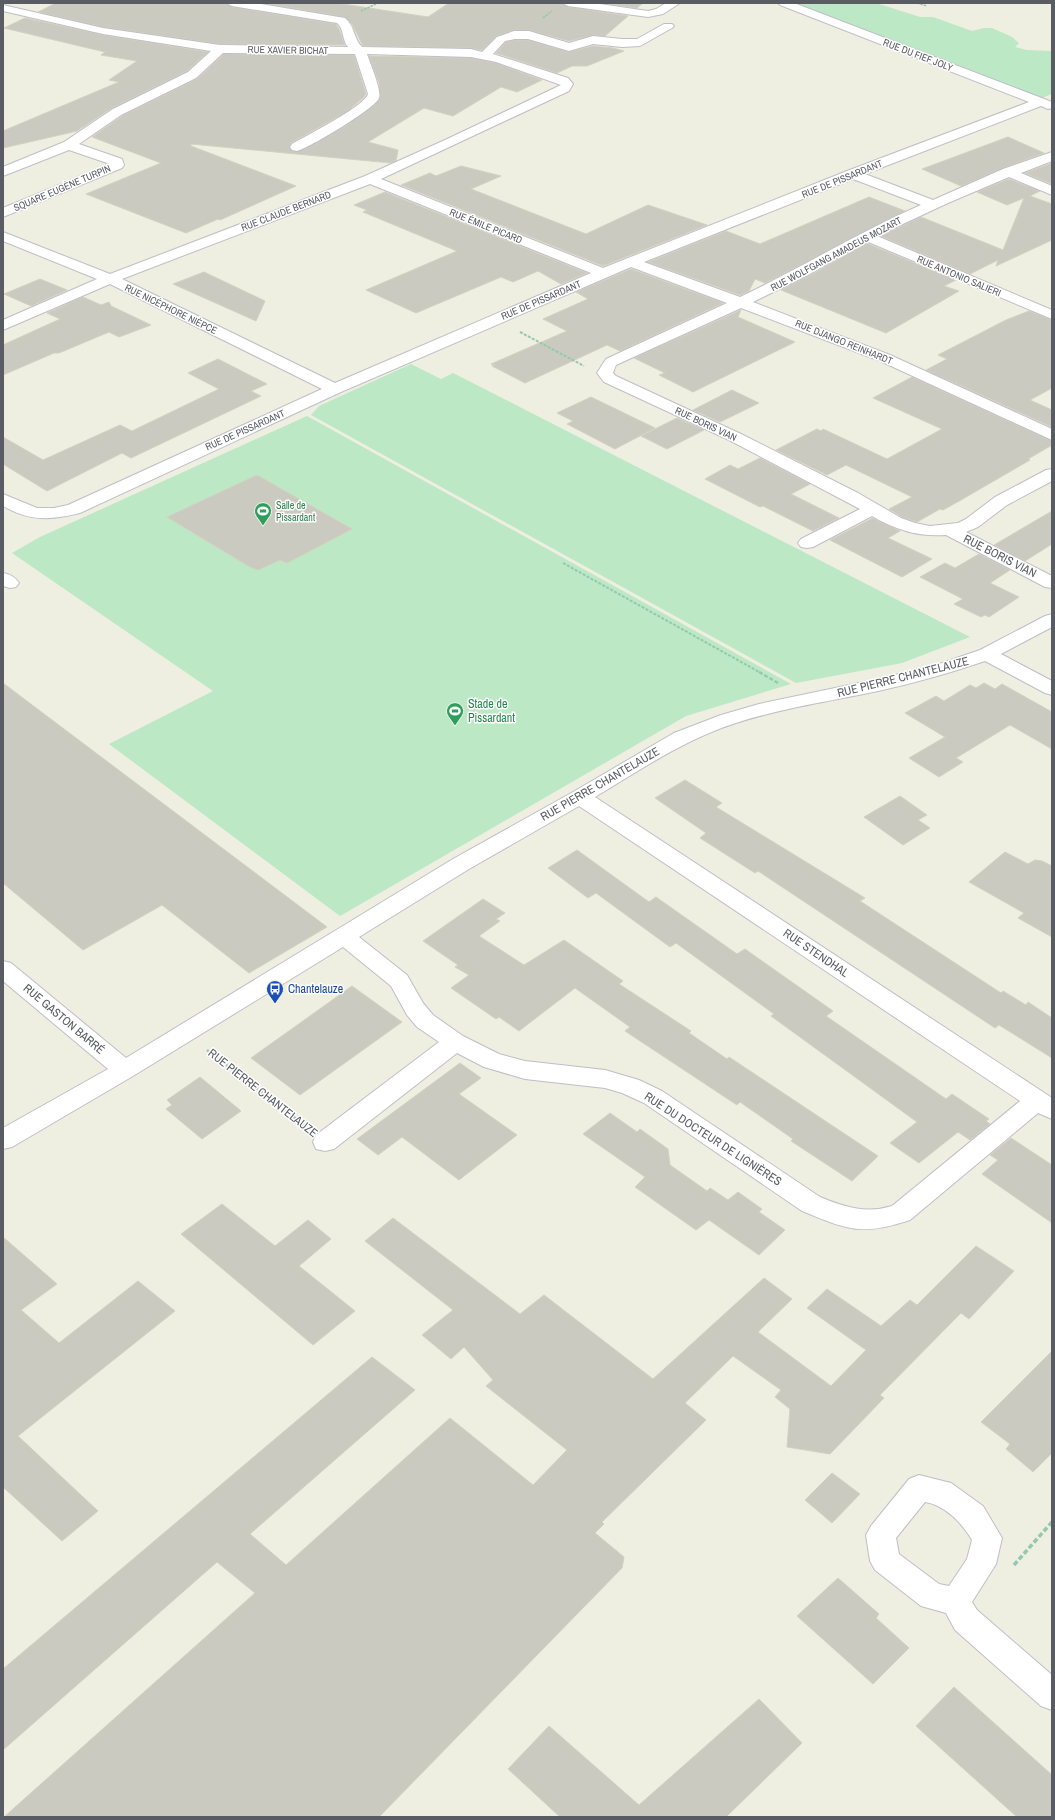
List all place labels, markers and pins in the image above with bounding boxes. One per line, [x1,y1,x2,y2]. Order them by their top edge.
place label: Salle de Pissardant [276,499,316,524]
sports icon: Salle de Pissardant [253,501,273,526]
place label: Stade de Pissardant [468,696,515,726]
sports icon: Stade de Pissardant [445,701,465,726]
bus stop icon: Chantelauze [265,979,285,1004]
place label: Chantelauze [288,981,343,997]

